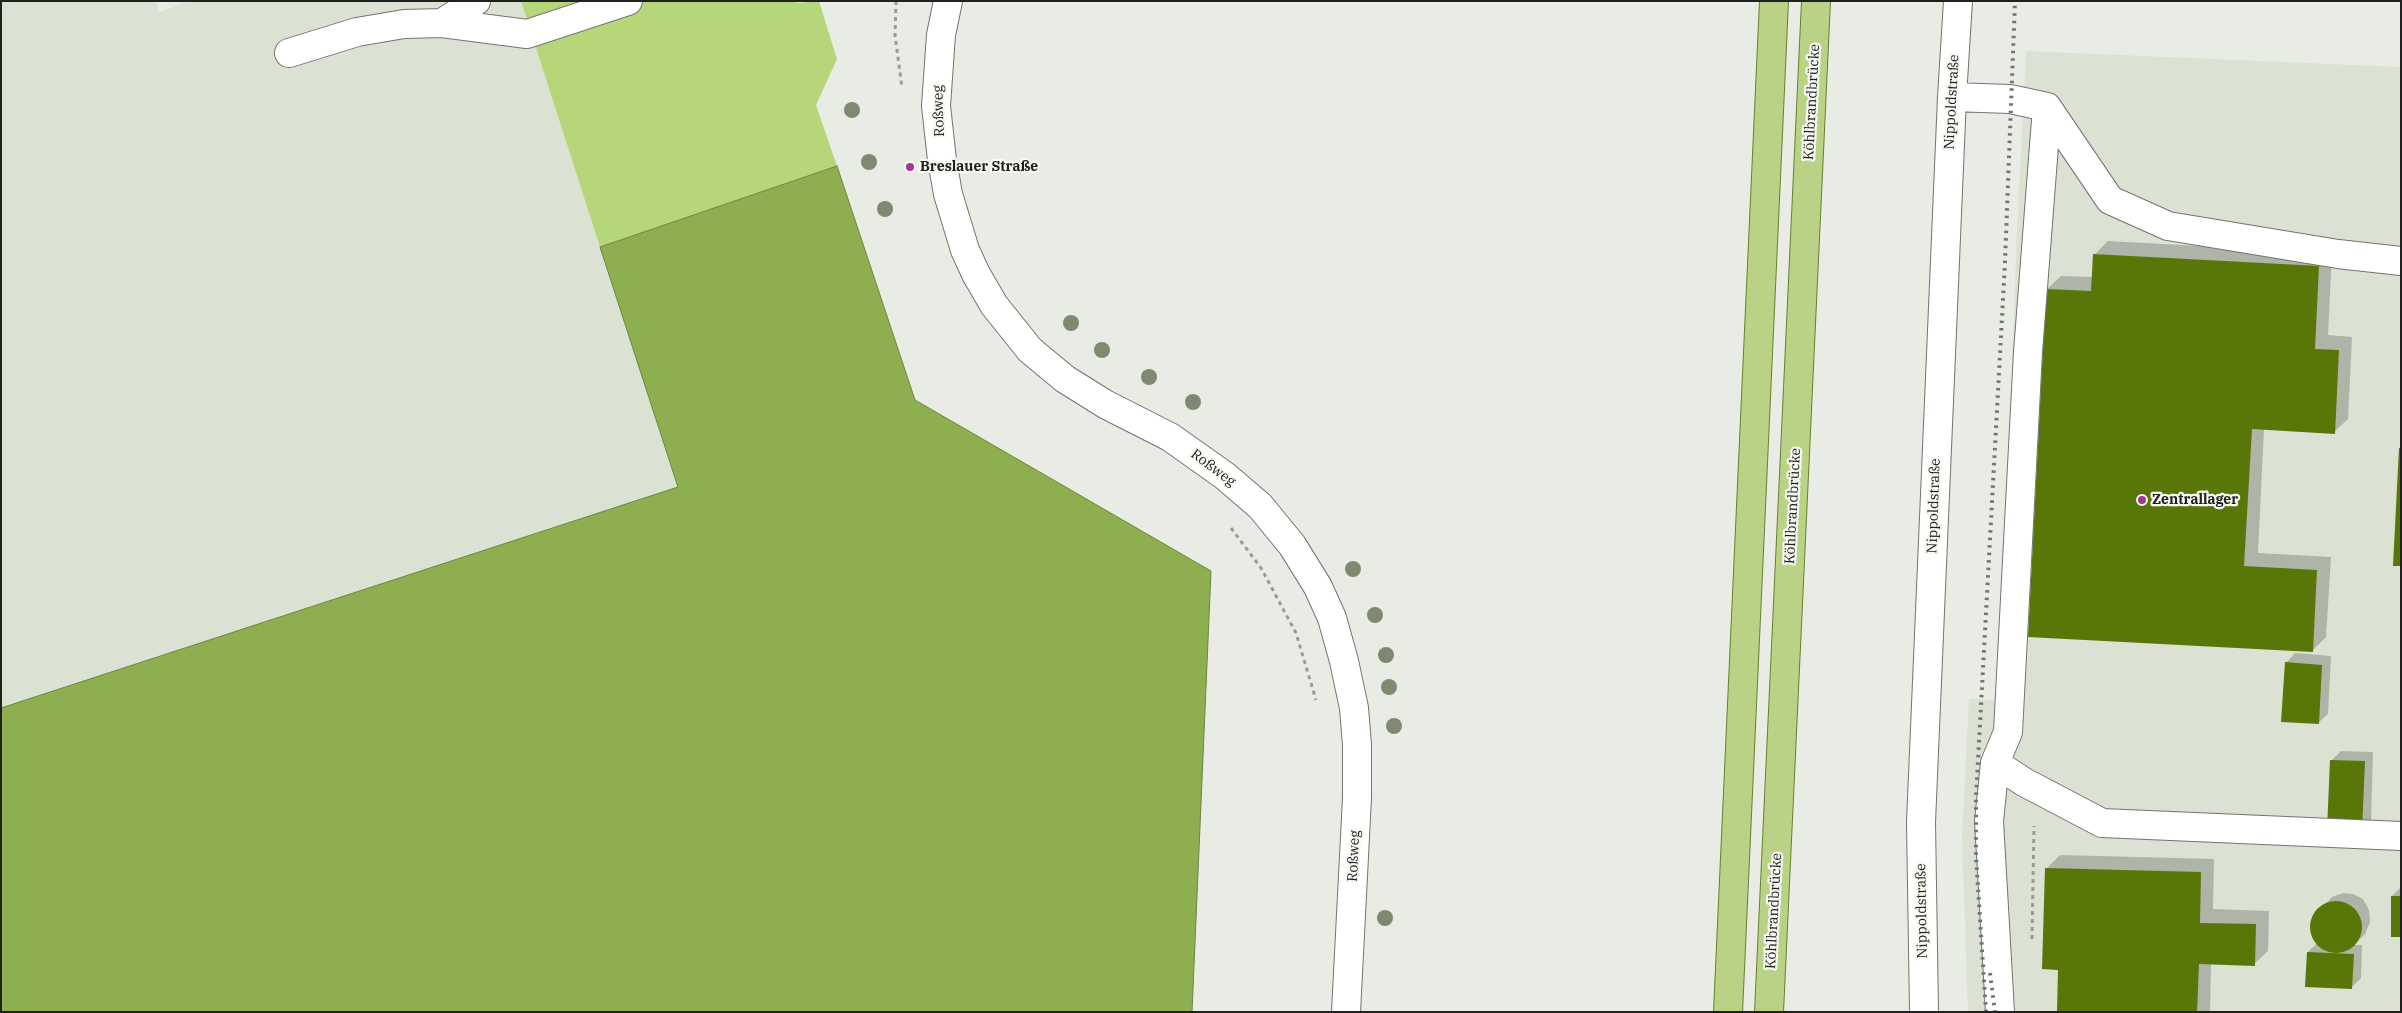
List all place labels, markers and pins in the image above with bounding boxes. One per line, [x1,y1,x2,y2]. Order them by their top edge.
place label: Breslauer Straße [920,159,1038,175]
marker: Breslauer Straße [904,161,916,173]
place label: Zentrallager [2152,492,2238,508]
marker: Zentrallager [2136,494,2148,506]

